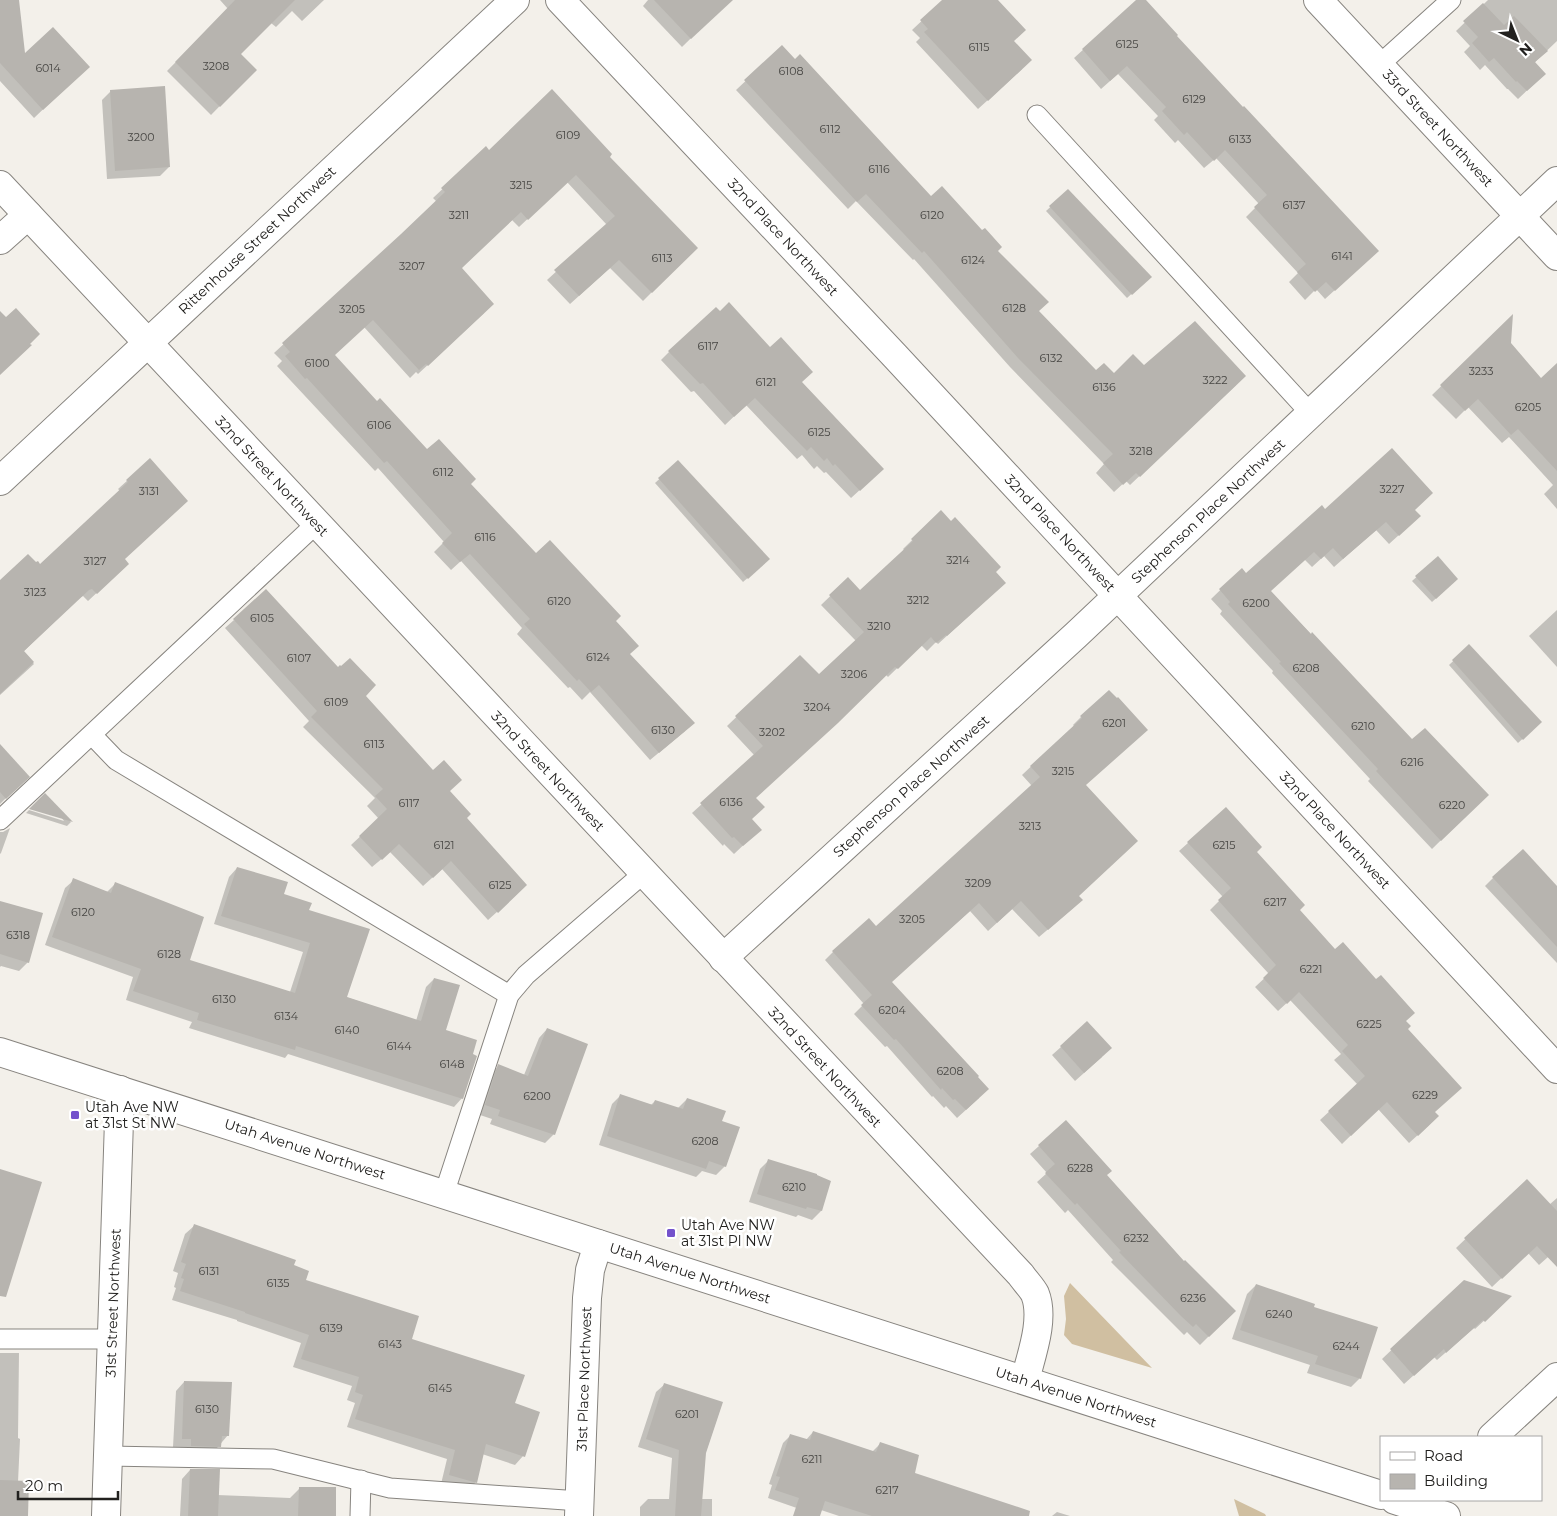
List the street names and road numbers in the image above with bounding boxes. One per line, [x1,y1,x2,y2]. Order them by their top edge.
street label: 33rd Street Northwest [1379,65,1497,191]
street label: Rittenhouse Street Northwest [174,162,340,318]
street label: 32nd Place Northwest [724,174,842,300]
street label: 32nd Street Northwest [211,412,333,540]
street label: Stephenson Place Northwest [1127,435,1289,587]
street label: 32nd Place Northwest [1001,470,1119,596]
street label: 32nd Street Northwest [487,707,609,835]
street label: Stephenson Place Northwest [829,711,993,861]
street label: 32nd Place Northwest [1276,767,1394,893]
street label: 32nd Street Northwest [764,1003,886,1131]
street label: Utah Avenue Northwest [222,1114,388,1184]
street label: 31st Street Northwest [101,1228,125,1378]
street label: Utah Avenue Northwest [607,1238,773,1308]
street label: 31st Place Northwest [572,1306,596,1452]
street label: Utah Avenue Northwest [993,1362,1159,1432]

